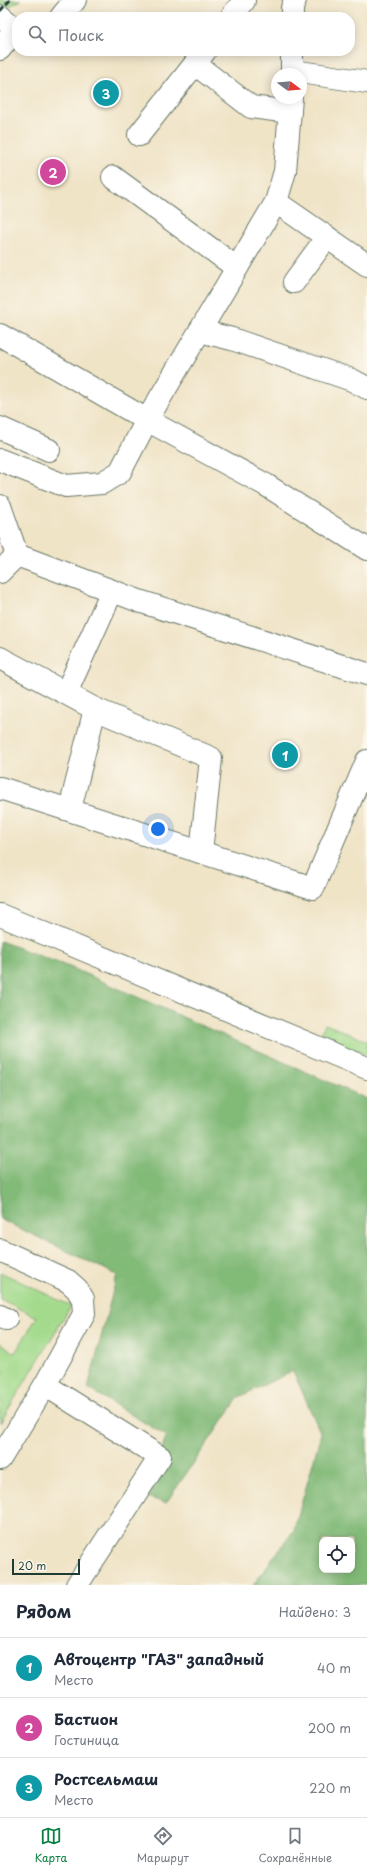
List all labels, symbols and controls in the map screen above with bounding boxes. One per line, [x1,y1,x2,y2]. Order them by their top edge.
search box [12,12,355,56]
icon: search [26,23,48,45]
text: Поиск [58,23,104,46]
north arrow [271,68,307,104]
pin: 3 [93,78,119,108]
pin: 2 [40,157,66,187]
pin: 1 [272,740,298,770]
your location [148,819,168,839]
map controls [319,1537,355,1573]
button: locate [319,1537,355,1573]
scale bar [12,1557,80,1576]
text: 20 m [18,1557,46,1574]
text: Рядом [16,1598,71,1624]
text: Найдено: 3 [279,1602,351,1621]
text: Автоцентр "ГАЗ" западный [54,1647,264,1670]
text: 1 [26,1658,32,1677]
text: 40 m [317,1658,351,1677]
text: Место [54,1670,94,1689]
text: Бастион [54,1707,118,1730]
text: 2 [24,1718,34,1737]
text: 200 m [308,1718,351,1737]
text: Гостиница [54,1730,119,1749]
text: Ростсельмаш [54,1767,158,1790]
text: 3 [25,1778,33,1797]
text: 220 m [309,1778,351,1797]
text: Место [54,1790,94,1809]
tab: Карта [35,1825,67,1866]
tab: Маршрут [137,1825,189,1866]
tab: Сохранённые [259,1825,332,1866]

